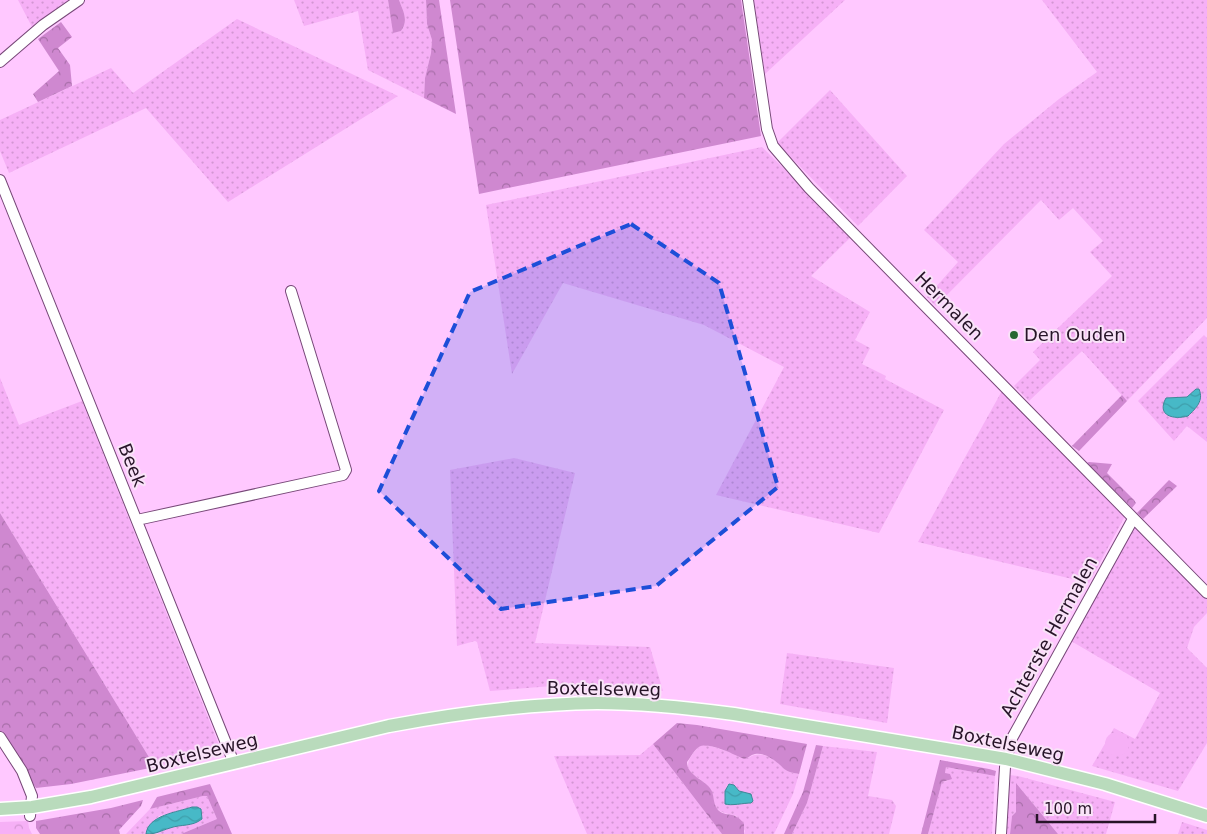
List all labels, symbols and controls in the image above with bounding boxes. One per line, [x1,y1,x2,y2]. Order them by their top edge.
street label: Hermalen [911,267,988,344]
place label: Den Ouden [1024,324,1126,345]
marker: Den Ouden [1008,329,1020,341]
street label: Beek [114,440,151,490]
street label: Achterste Hermalen [996,553,1101,720]
street label: Boxtelseweg [547,677,661,700]
street label: Boxtelseweg [950,721,1066,766]
street label: Boxtelseweg [144,729,260,777]
scale bar [1037,792,1154,824]
text: 100 m [1044,800,1092,818]

